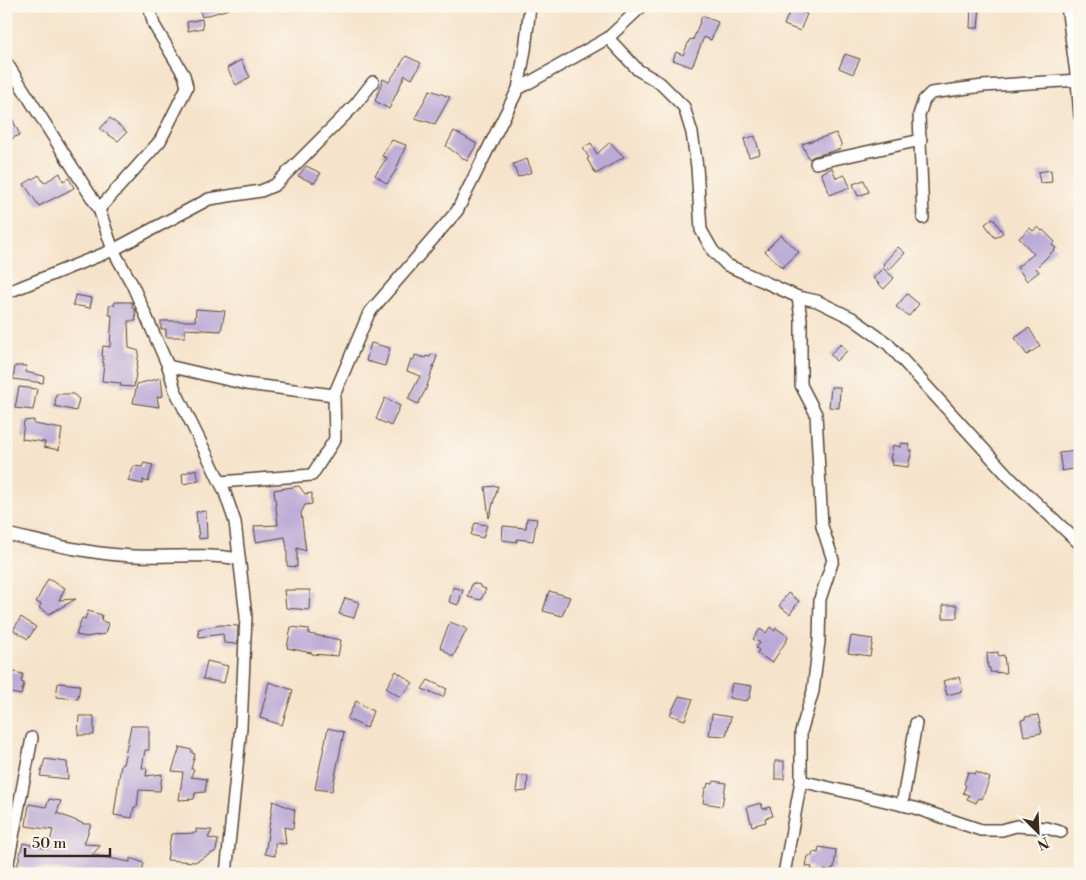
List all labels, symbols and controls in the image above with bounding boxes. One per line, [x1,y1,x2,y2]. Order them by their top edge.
north arrow [1014,808,1064,858]
scale bar [25,825,110,857]
text: N [1034,832,1052,853]
text: 50 m [32,834,66,853]

